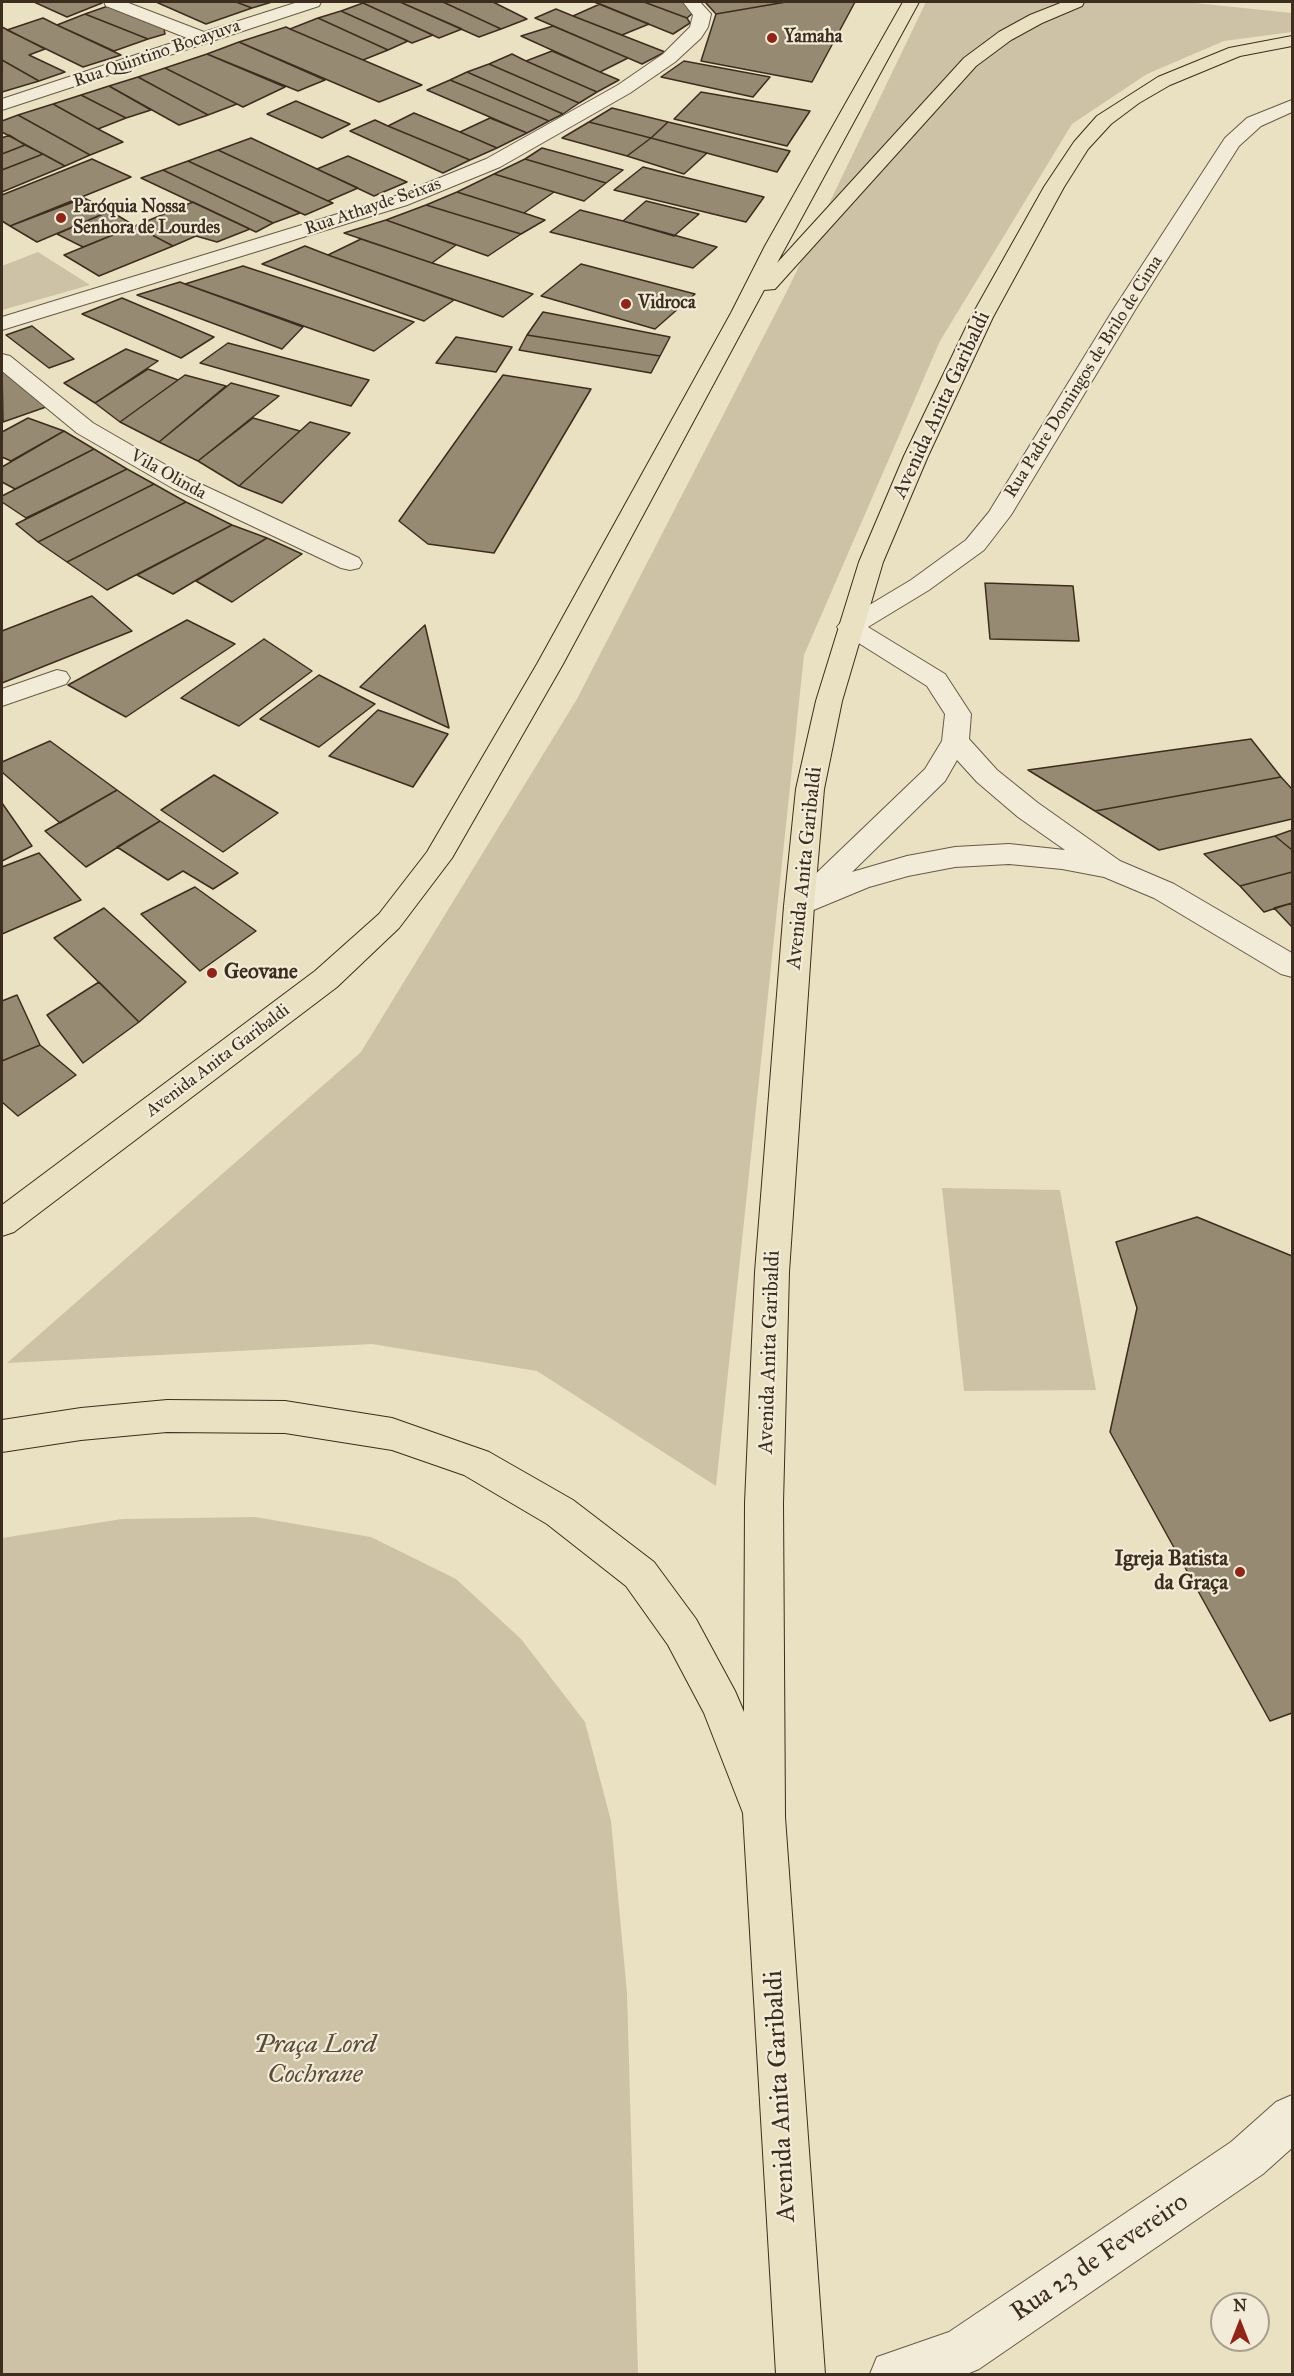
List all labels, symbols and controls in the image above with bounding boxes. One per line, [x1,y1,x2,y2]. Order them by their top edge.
street label: Rua Quintino Bocayuva [71,15,243,93]
place label: Yamaha [784,27,842,49]
marker: Yamaha [765,31,779,45]
street label: Rua Athayde Seixas [302,174,444,240]
place label: Paróquia Nossa Senhora de Lourdes [73,197,220,240]
marker: Paróquia Nossa Senhora de Lourdes [54,211,68,225]
street label: Rua Padre Domingos de Brilo de Cima [1000,252,1168,502]
place label: Vidroca [638,293,695,315]
marker: Vidroca [619,297,633,311]
street label: Avenida Anita Garibaldi [888,307,996,503]
street label: Vila Olinda [126,445,210,505]
street label: Avenida Anita Garibaldi [782,765,828,971]
place label: Geovane [224,960,298,986]
marker: Geovane [205,966,219,980]
street label: Avenida Anita Garibaldi [142,1000,294,1122]
street label: Avenida Anita Garibaldi [754,1250,786,1454]
place label: Igreja Batista da Graça [1115,1547,1228,1597]
marker: Igreja Batista da Graça [1233,1565,1247,1579]
street label: Avenida Anita Garibaldi [759,1969,803,2223]
park label: Praça Lord Cochrane [254,2030,376,2092]
street label: Rua 23 de Fevereiro [1005,2187,1195,2329]
north arrow [1210,2292,1270,2352]
text: N [1233,2296,1247,2315]

